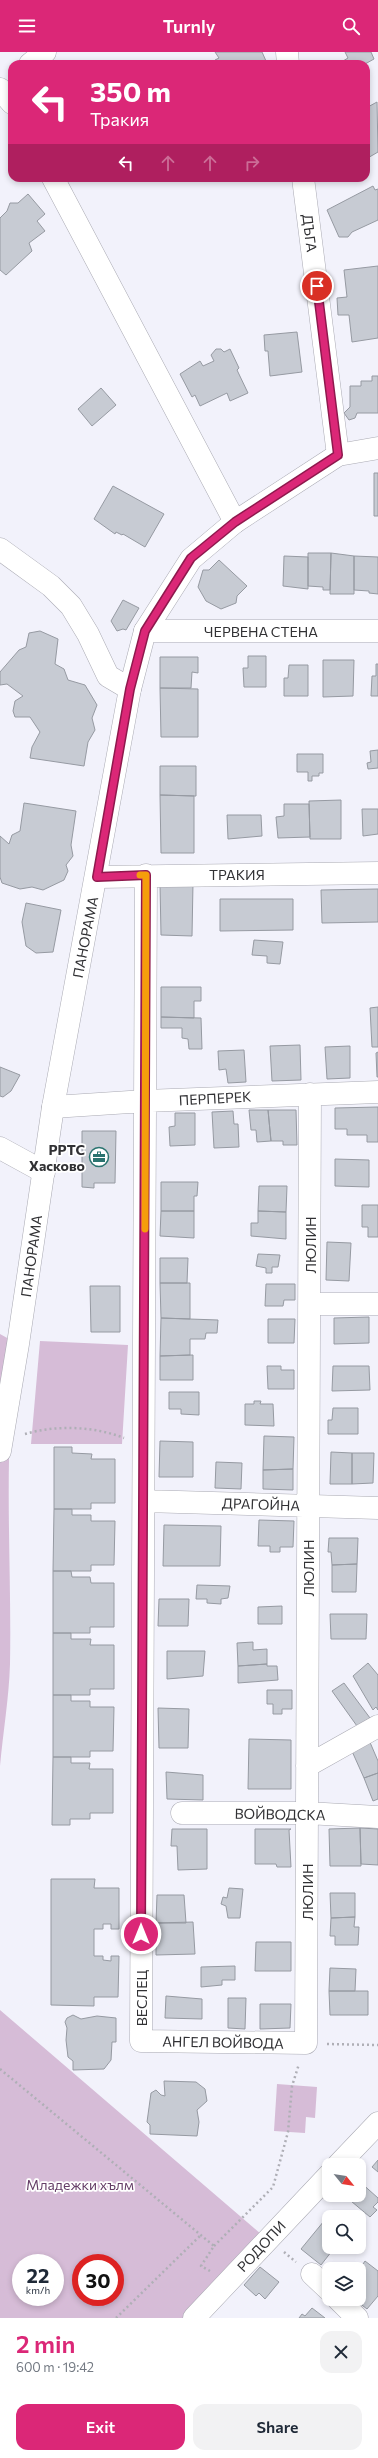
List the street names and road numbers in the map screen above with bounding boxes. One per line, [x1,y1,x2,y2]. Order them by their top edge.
street label: ДЪГА [299,213,321,253]
street label: ЧЕРВЕНА СТЕНА [204,623,318,640]
street label: ТРАКИЯ [209,866,265,883]
street label: ПАНОРАМА [69,894,101,979]
street label: ПЕРПЕРЕК [178,1088,252,1108]
street label: ПАНОРАМА [17,1213,45,1298]
street label: ЛЮЛИН [302,1216,319,1274]
street label: ДРАГОЙНА [222,1494,301,1514]
street label: ЛЮЛИН [300,1539,317,1597]
street label: ВОЙВОДСКА [234,1805,326,1823]
street label: ЛЮЛИН [299,1863,316,1921]
street label: ВЕСЛЕЦ [133,1969,150,2026]
street label: АНГЕЛ ВОЙВОДА [162,2032,284,2052]
street label: РОДОПИ [233,2217,289,2275]

